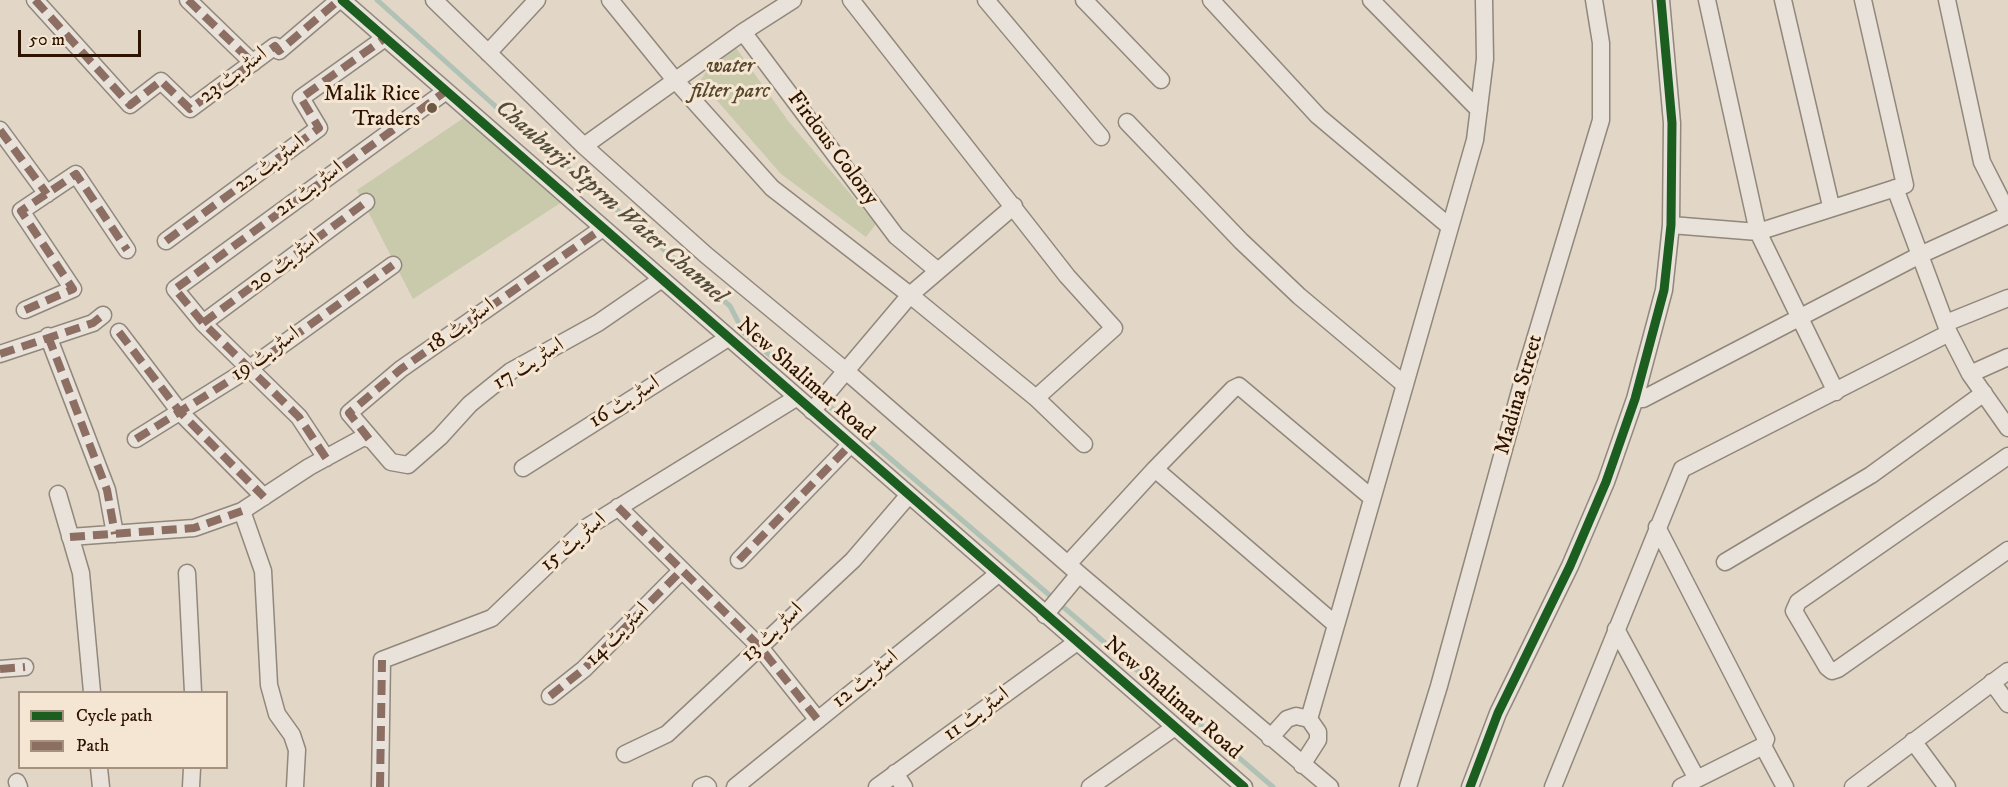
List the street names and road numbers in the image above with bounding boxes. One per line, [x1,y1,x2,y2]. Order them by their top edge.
street label: اسٹریٹ 23 [195,42,273,110]
street label: Firdous Colony [781,87,883,211]
street label: اسٹریٹ 22 [229,131,311,199]
street label: اسٹریٹ 21 [271,156,349,224]
street label: اسٹریٹ 20 [244,228,326,298]
street label: اسٹریٹ 18 [421,294,501,360]
street label: New Shalimar Road [730,313,880,447]
street label: اسٹریٹ 19 [226,322,306,388]
street label: Madina Street [1490,332,1550,458]
street label: اسٹریٹ 17 [488,333,570,397]
street label: اسٹریٹ 16 [585,371,665,435]
street label: اسٹریٹ 15 [536,508,612,578]
street label: اسٹریٹ 14 [580,597,656,673]
street label: اسٹریٹ 13 [736,598,810,668]
street label: New Shalimar Road [1097,632,1247,766]
street label: اسٹریٹ 12 [827,645,905,715]
street label: اسٹریٹ 11 [939,682,1015,748]

